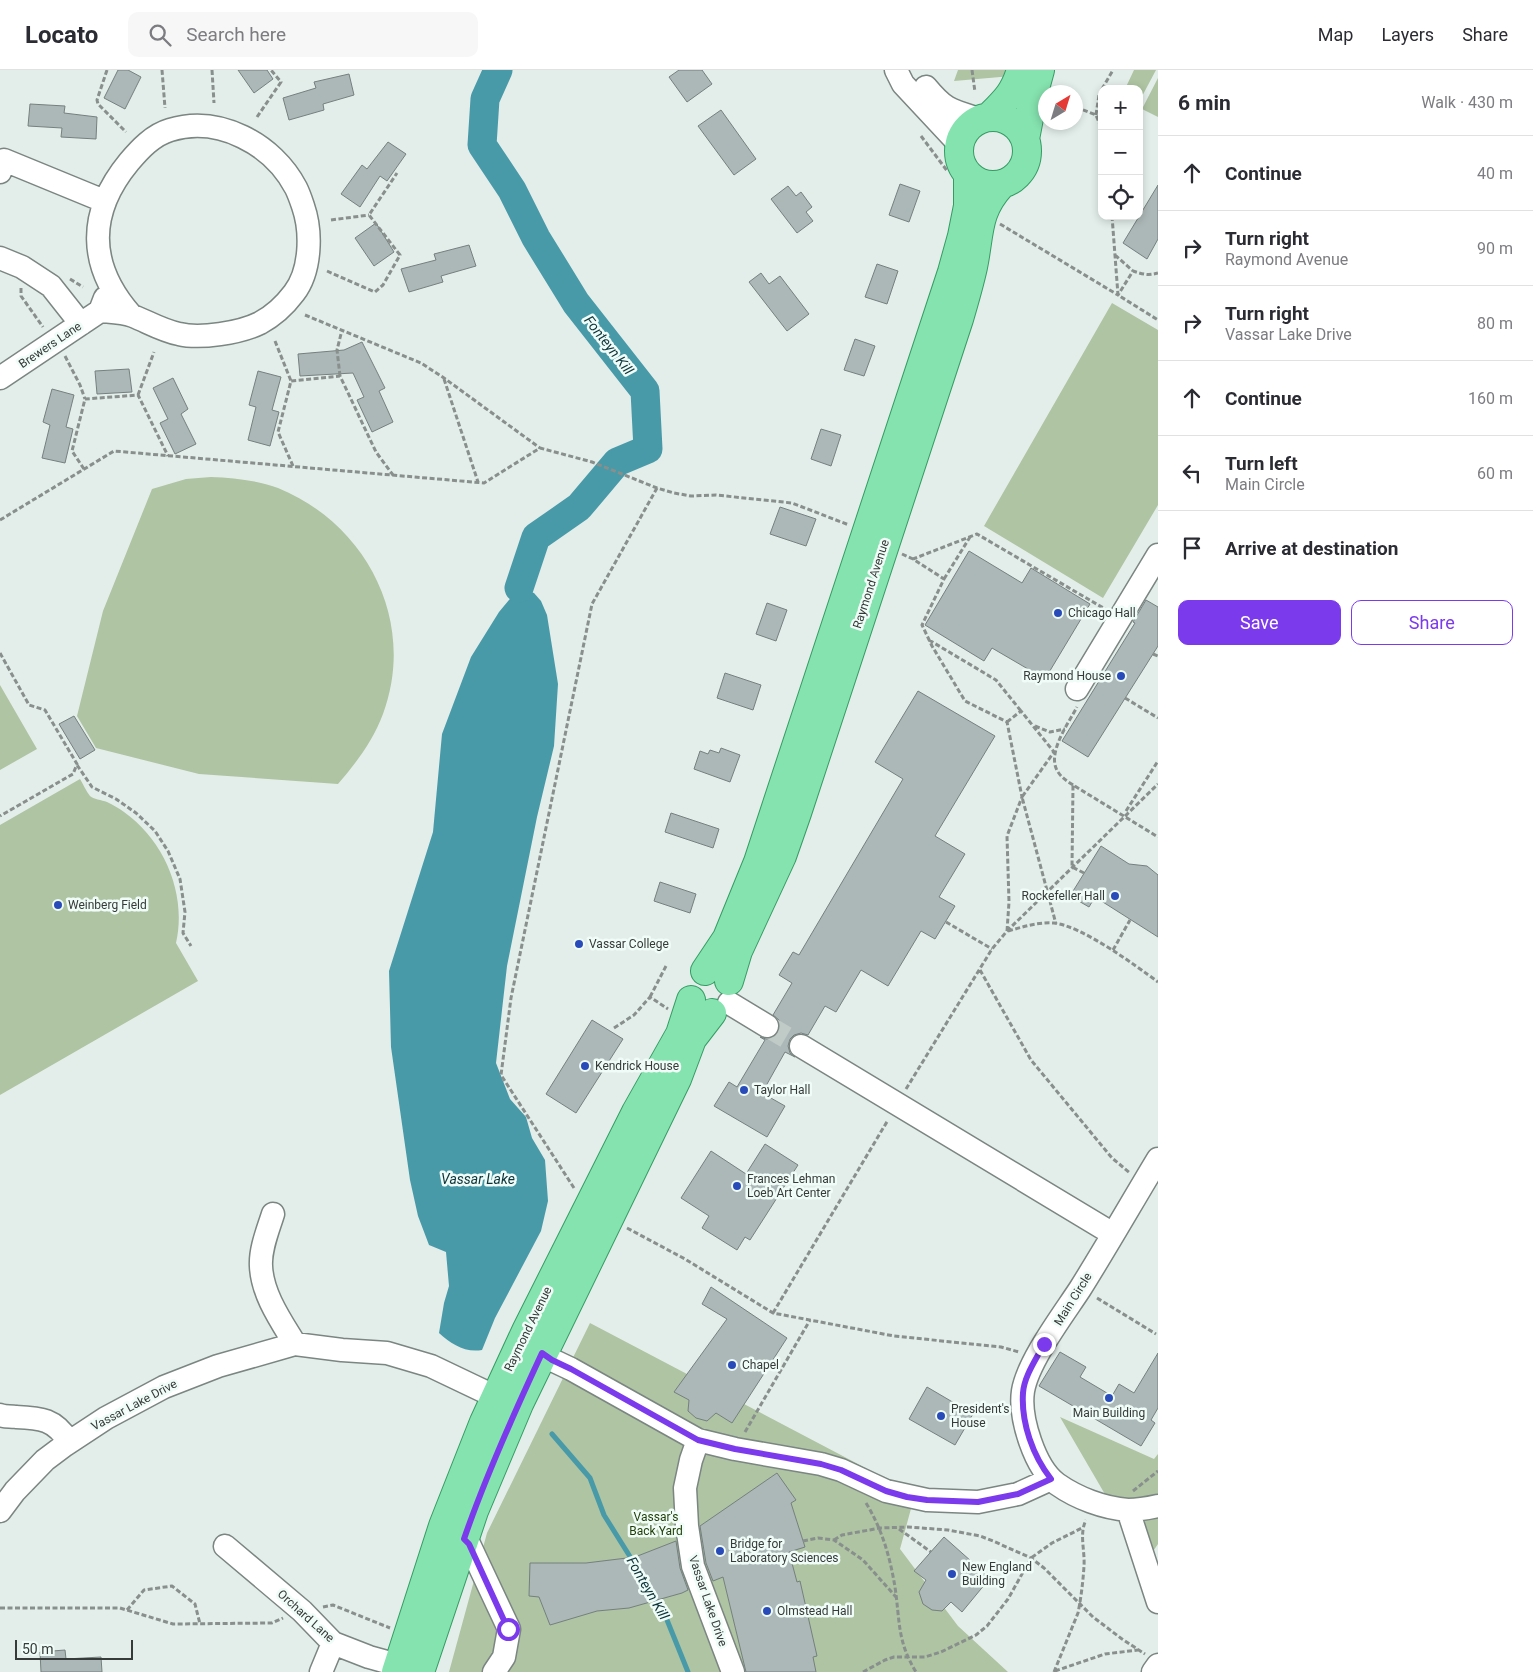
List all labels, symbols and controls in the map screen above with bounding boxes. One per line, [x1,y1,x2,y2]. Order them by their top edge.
search box [128,12,478,57]
text: Locato [25,21,98,49]
icon: search [146,21,174,49]
text: Search here [186,23,286,46]
text: Map [1318,24,1353,45]
text: Layers [1381,24,1434,45]
text: Share [1462,24,1508,45]
north arrow [1038,85,1083,130]
map controls [1098,85,1143,220]
button: + [1098,85,1143,130]
text: 6 min [1178,91,1231,115]
text: Walk · 430 m [1421,93,1513,112]
button: − [1098,130,1143,175]
icon: ahead [1178,159,1206,187]
text: Continue [1225,162,1302,185]
text: 40 m [1477,164,1513,183]
button: locate [1098,175,1143,220]
text: Turn right [1225,227,1309,250]
icon: right [1178,234,1206,262]
text: 90 m [1477,239,1513,258]
text: Raymond Avenue [1225,250,1348,269]
text: Turn right [1225,302,1309,325]
icon: right [1178,309,1206,337]
water label: Fonteyn Kill [581,313,637,378]
text: 80 m [1477,314,1513,333]
street label: Brewers Lane [16,319,84,371]
text: Vassar Lake Drive [1225,325,1352,344]
icon: ahead [1178,384,1206,412]
text: Continue [1225,387,1302,410]
text: 160 m [1468,389,1513,408]
text: Turn left [1225,452,1298,475]
icon: left [1178,459,1206,487]
text: 60 m [1477,464,1513,483]
text: Main Circle [1225,475,1305,494]
icon: arrive [1178,534,1206,562]
text: Arrive at destination [1225,537,1398,560]
street label: Raymond Avenue [850,538,892,630]
button: Save [1178,600,1341,645]
button: Share [1351,600,1513,645]
place label: Chicago Hall [1068,606,1136,620]
marker: Chicago Hall [1052,607,1064,619]
place label: Raymond House [1023,669,1111,683]
marker: Raymond House [1115,670,1127,682]
place label: Rockefeller Hall [1022,889,1105,903]
marker: Rockefeller Hall [1109,890,1121,902]
place label: Weinberg Field [68,898,147,912]
marker: Weinberg Field [52,899,64,911]
place label: Vassar College [589,937,669,951]
marker: Vassar College [573,938,585,950]
place label: Kendrick House [595,1059,679,1073]
marker: Kendrick House [579,1060,591,1072]
place label: Taylor Hall [754,1083,810,1097]
marker: Taylor Hall [738,1084,750,1096]
water label: Vassar Lake [441,1171,515,1187]
place label: Frances Lehman Loeb Art Center [747,1172,835,1200]
marker: Frances Lehman Loeb Art Center [731,1180,743,1192]
street label: Main Circle [1051,1270,1095,1328]
street label: Raymond Avenue [501,1284,555,1374]
route end [1033,1333,1056,1356]
place label: Chapel [742,1358,779,1372]
marker: Chapel [726,1359,738,1371]
street label: Vassar Lake Drive [89,1376,179,1434]
marker: Main Building [1103,1392,1115,1404]
place label: President's House [951,1402,1010,1430]
place label: Main Building [1073,1406,1145,1420]
marker: President's House [935,1410,947,1422]
park label: Vassar's Back Yard [629,1510,683,1538]
place label: Bridge for Laboratory Sciences [730,1537,839,1565]
marker: Bridge for Laboratory Sciences [714,1545,726,1557]
water label: Fonteyn Kill [624,1554,673,1623]
street label: Vassar Lake Drive [686,1554,730,1648]
place label: New England Building [962,1560,1032,1588]
marker: New England Building [946,1568,958,1580]
street label: Orchard Lane [275,1587,337,1645]
place label: Olmstead Hall [777,1604,852,1618]
marker: Olmstead Hall [761,1605,773,1617]
route start [497,1618,520,1641]
scale bar [15,1637,132,1660]
text: 50 m [22,1641,54,1657]

